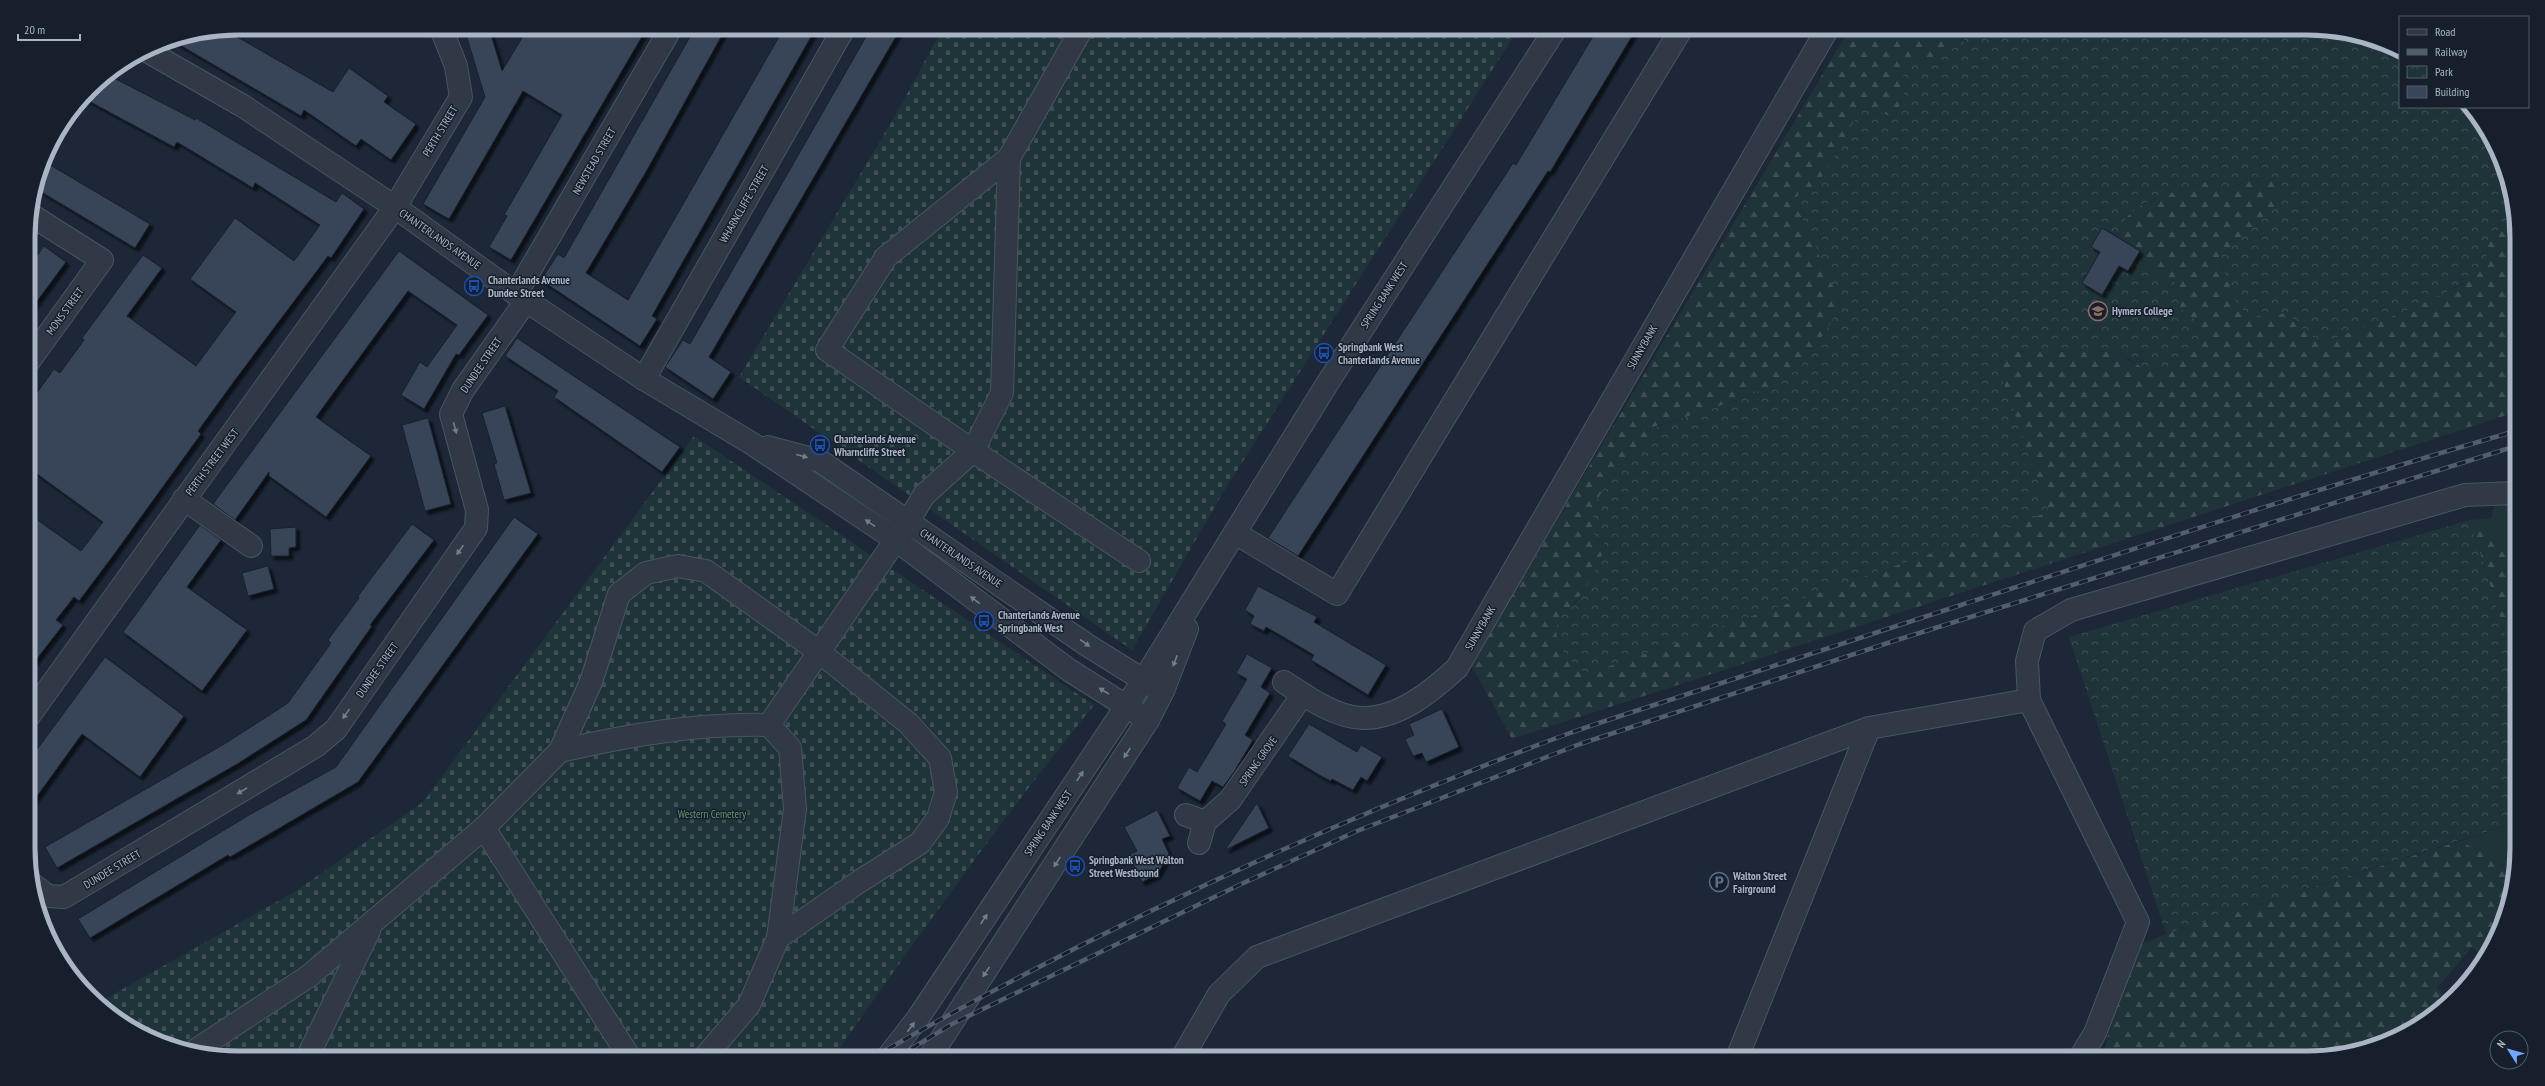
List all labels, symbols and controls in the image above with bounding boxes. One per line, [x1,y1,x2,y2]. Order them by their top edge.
scale bar [18,16,80,42]
legend [2399,16,2529,108]
text: 20 m [24,22,45,37]
text: Road [2435,24,2455,39]
text: Railway [2435,44,2468,59]
text: Park [2435,64,2453,79]
text: Building [2435,84,2470,99]
street label: PERTH STREET [419,103,461,159]
street label: NEWSTEAD STREET [569,125,619,197]
street label: WHARNCLIFFE STREET [716,163,772,245]
street label: CHANTERLANDS AVENUE [397,206,484,272]
street label: SPRING BANK WEST [1357,259,1411,331]
place label: Chanterlands Avenue Dundee Street [488,273,570,300]
bus stop icon: Chanterlands Avenue Dundee Street [463,275,485,297]
street label: MONS STREET [43,284,87,337]
school or university icon: Hymers College [2087,300,2109,322]
place label: Hymers College [2112,304,2173,318]
street label: SUNNYBANK [1624,322,1661,372]
street label: DUNDEE STREET [457,334,505,396]
place label: Springbank West Chanterlands Avenue [1338,340,1420,367]
bus stop icon: Springbank West Chanterlands Avenue [1313,342,1335,364]
one-way arrow [452,422,458,434]
street label: PERTH STREET WEST [182,426,242,498]
place label: Chanterlands Avenue Wharncliffe Street [833,432,916,459]
bus stop icon: Chanterlands Avenue Wharncliffe Street [809,434,831,456]
one-way arrow [796,453,808,459]
one-way arrow [865,519,875,527]
street label: CHANTERLANDS AVENUE [917,525,1005,591]
one-way arrow [456,545,464,556]
one-way arrow [970,595,981,604]
street label: SUNNYBANK [1462,603,1499,653]
place label: Chanterlands Avenue Springbank West [998,608,1080,635]
bus stop icon: Chanterlands Avenue Springbank West [973,610,995,632]
one-way arrow [1080,639,1090,647]
street label: DUNDEE STREET [353,640,401,700]
one-way arrow [1171,655,1177,667]
one-way arrow [1099,687,1109,695]
one-way arrow [342,709,350,720]
street label: SPRING GROVE [1236,733,1280,788]
one-way arrow [1123,748,1131,758]
one-way arrow [1076,771,1084,781]
one-way arrow [236,787,248,794]
street label: SPRING BANK WEST [1021,787,1075,859]
park label: Western Cemetery [678,807,747,821]
street label: DUNDEE STREET [81,846,143,892]
place label: Springbank West Walton Street Westbound [1089,853,1184,880]
bus stop icon: Springbank West Walton Street Westbound [1064,855,1086,877]
one-way arrow [1053,856,1060,868]
place label: Walton Street Fairground [1732,869,1788,896]
parking icon: Walton Street Fairground [1708,871,1730,893]
one-way arrow [980,914,988,924]
one-way arrow [983,966,990,977]
one-way arrow [907,1022,915,1032]
north arrow [2489,1030,2529,1070]
text: N [2494,1037,2508,1051]

